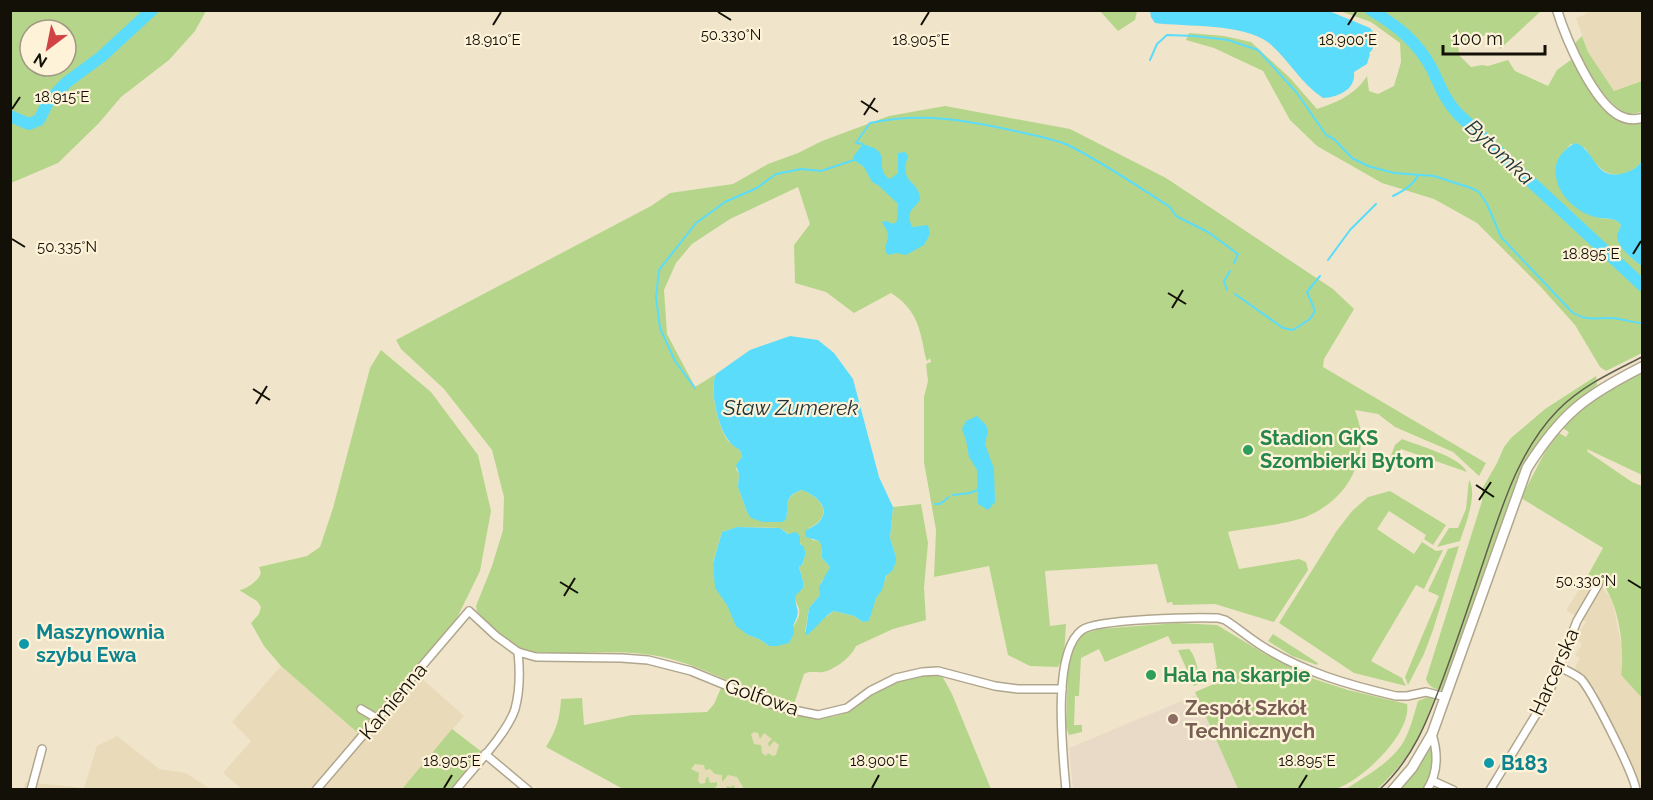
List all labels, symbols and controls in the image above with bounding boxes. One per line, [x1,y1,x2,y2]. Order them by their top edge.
north arrow [18,18,78,78]
scale bar [1443,18,1545,56]
text: 50.330°N [701,26,761,44]
text: 100 m [1452,28,1503,49]
text: 18.910°E [465,31,521,49]
text: 18.905°E [892,31,950,49]
text: 18.900°E [1319,31,1377,49]
text: N [30,49,51,72]
text: 18.915°E [35,88,89,106]
water label: Bytomka [1461,114,1539,190]
text: 50.335°N [37,238,97,256]
text: 18.895°E [1562,245,1620,263]
water label: Staw Zumerek [722,395,859,420]
place label: Stadion GKS Szombierki Bytom [1260,426,1434,473]
marker: Stadion GKS Szombierki Bytom [1241,443,1255,457]
text: 50.330°N [1556,572,1616,590]
place label: Maszynownia szybu Ewa [36,620,165,667]
street label: Harcerska [1524,625,1584,719]
marker: Maszynownia szybu Ewa [17,637,31,651]
street label: Kamienna [354,658,432,744]
place label: Hala na skarpie [1163,663,1310,687]
marker: Hala na skarpie [1144,668,1158,682]
street label: Golfowa [722,673,802,721]
place label: Zespół Szkół Technicznych [1185,696,1315,743]
marker: Zespół Szkół Technicznych [1166,712,1180,726]
place label: B183 [1501,751,1548,775]
text: 18.905°E [423,752,481,770]
text: 18.900°E [850,752,908,770]
text: 18.895°E [1278,752,1336,770]
marker: B183 [1482,756,1496,770]

